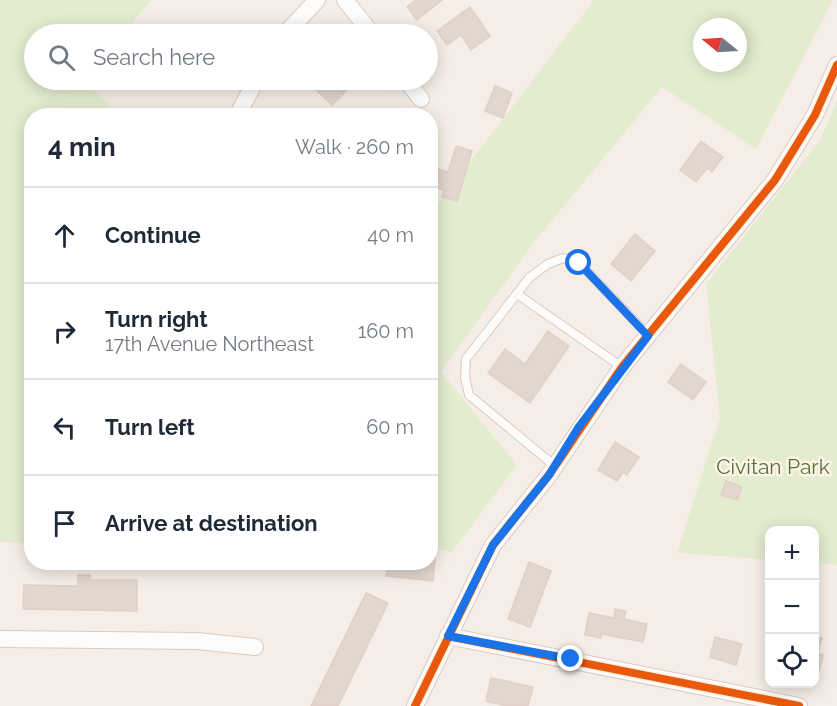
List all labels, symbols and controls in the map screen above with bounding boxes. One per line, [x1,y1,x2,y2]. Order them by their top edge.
north arrow [693,18,747,72]
search box [24,24,438,90]
icon: search [45,41,78,74]
text: Search here [93,44,215,70]
text: 4 min [48,132,116,162]
text: Walk · 260 m [295,135,414,159]
icon: ahead [48,219,81,252]
text: Continue [105,222,201,248]
text: 40 m [367,223,414,247]
route start [565,249,591,275]
text: Turn right [105,306,208,332]
icon: right [48,315,81,348]
text: 160 m [358,319,414,343]
text: 17th Avenue Northeast [105,332,314,356]
icon: left [48,411,81,444]
text: Turn left [105,414,195,440]
text: 60 m [366,415,414,439]
park label: Civitan Park [716,454,830,479]
icon: arrive [48,507,81,540]
text: Arrive at destination [105,510,318,536]
map controls [765,526,819,688]
button: + [765,526,819,580]
button: − [765,580,819,634]
button: locate [765,634,819,688]
route end [557,645,583,671]

